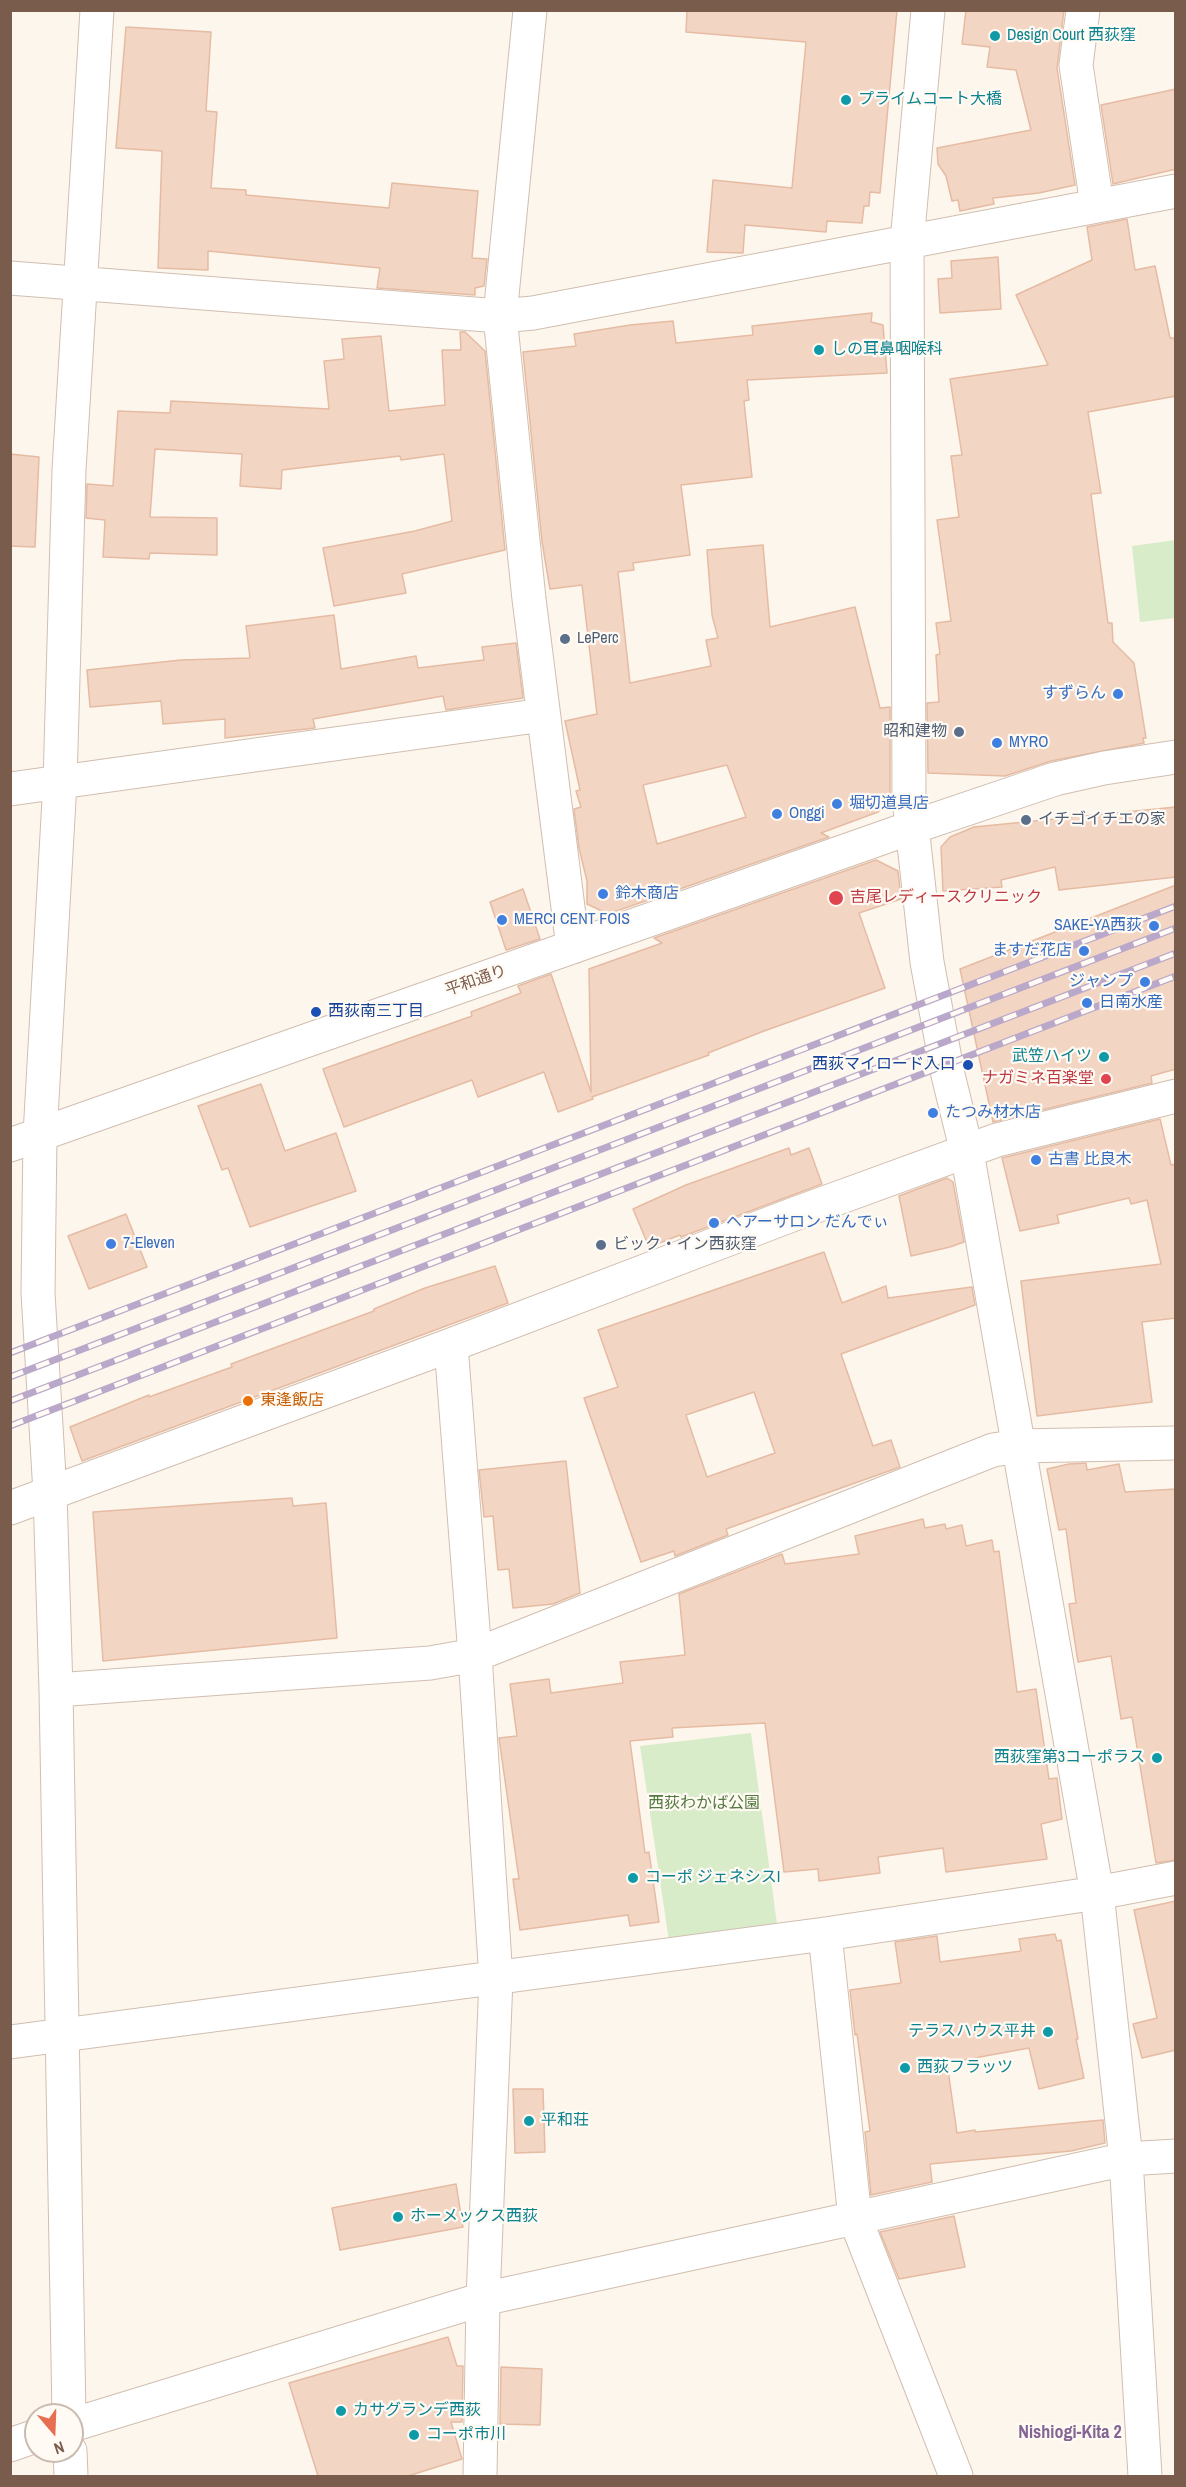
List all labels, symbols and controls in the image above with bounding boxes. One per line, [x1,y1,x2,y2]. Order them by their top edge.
place label: Design Court 西荻窪 [1007,26,1136,46]
marker: Design Court 西荻窪 [988,29,1002,43]
place label: プライムコート大橋 [858,90,1002,110]
marker: プライムコート大橋 [839,93,853,107]
place label: しの耳鼻咽喉科 [831,340,943,360]
marker: しの耳鼻咽喉科 [812,343,826,357]
place label: LePerc [577,629,619,649]
marker: LePerc [558,632,572,646]
place label: すずらん [1042,684,1106,704]
marker: すずらん [1111,687,1125,701]
place label: 昭和建物 [883,722,947,742]
marker: 昭和建物 [952,725,966,739]
place label: MYRO [1009,733,1048,753]
marker: MYRO [990,736,1004,750]
place label: 堀切道具店 [849,794,929,814]
marker: 堀切道具店 [830,797,844,811]
place label: Onggi [789,804,825,824]
marker: Onggi [770,807,784,821]
place label: イチゴイチエの家 [1038,810,1166,830]
marker: イチゴイチエの家 [1019,813,1033,827]
place label: 鈴木商店 [615,884,679,904]
marker: 鈴木商店 [596,887,610,901]
place label: 吉尾レディースクリニック [850,888,1042,908]
marker: 吉尾レディースクリニック [827,889,845,907]
place label: MERCI CENT FOIS [514,910,630,930]
marker: MERCI CENT FOIS [495,913,509,927]
place label: SAKE-YA西荻 [1054,916,1142,936]
marker: SAKE-YA西荻 [1147,919,1161,933]
place label: ますだ花店 [992,941,1072,961]
marker: ますだ花店 [1077,944,1091,958]
street label: 平和通り [443,962,509,1000]
place label: ジャンプ [1069,972,1133,992]
marker: ジャンプ [1138,975,1152,989]
place label: 日南水産 [1099,993,1163,1013]
marker: 日南水産 [1080,996,1094,1010]
place label: 西荻南三丁目 [328,1002,424,1022]
marker: 西荻南三丁目 [309,1005,323,1019]
place label: 武笠ハイツ [1012,1047,1092,1067]
marker: 武笠ハイツ [1097,1050,1111,1064]
place label: 西荻マイロード入口 [812,1055,956,1075]
marker: 西荻マイロード入口 [961,1058,975,1072]
place label: ナガミネ百楽堂 [982,1069,1094,1089]
marker: ナガミネ百楽堂 [1099,1072,1113,1086]
place label: たつみ材木店 [945,1103,1041,1123]
marker: たつみ材木店 [926,1106,940,1120]
place label: 古書 比良木 [1048,1150,1132,1170]
marker: 古書 比良木 [1029,1153,1043,1167]
place label: ヘアーサロン だんでぃ [726,1213,889,1233]
marker: ヘアーサロン だんでぃ [707,1216,721,1230]
place label: 7-Eleven [123,1234,175,1254]
place label: ビック・イン西荻窪 [613,1235,757,1255]
marker: 7-Eleven [104,1237,118,1251]
marker: ビック・イン西荻窪 [594,1238,608,1252]
place label: 東逢飯店 [260,1391,324,1411]
marker: 東逢飯店 [241,1394,255,1408]
place label: 西荻窪第3コーポラス [994,1748,1145,1768]
marker: 西荻窪第3コーポラス [1150,1751,1164,1765]
park label: 西荻わかば公園 [648,1794,760,1814]
place label: コーポ ジェネシスI [645,1868,780,1888]
marker: コーポ ジェネシスI [626,1871,640,1885]
place label: テラスハウス平井 [908,2022,1036,2042]
marker: テラスハウス平井 [1041,2025,1055,2039]
place label: 西荻フラッツ [917,2058,1013,2078]
marker: 西荻フラッツ [898,2061,912,2075]
place label: 平和荘 [541,2111,589,2131]
marker: 平和荘 [522,2114,536,2128]
place label: ホーメックス西荻 [410,2207,538,2227]
marker: ホーメックス西荻 [391,2210,405,2224]
place label: カサグランデ西荻 [353,2401,481,2421]
north arrow [24,2403,84,2463]
marker: カサグランデ西荻 [334,2404,348,2418]
district label: Nishiogi-Kita 2 [1018,2422,1122,2444]
place label: コーポ市川 [426,2425,506,2445]
marker: コーポ市川 [407,2428,421,2442]
text: N [51,2436,67,2460]

